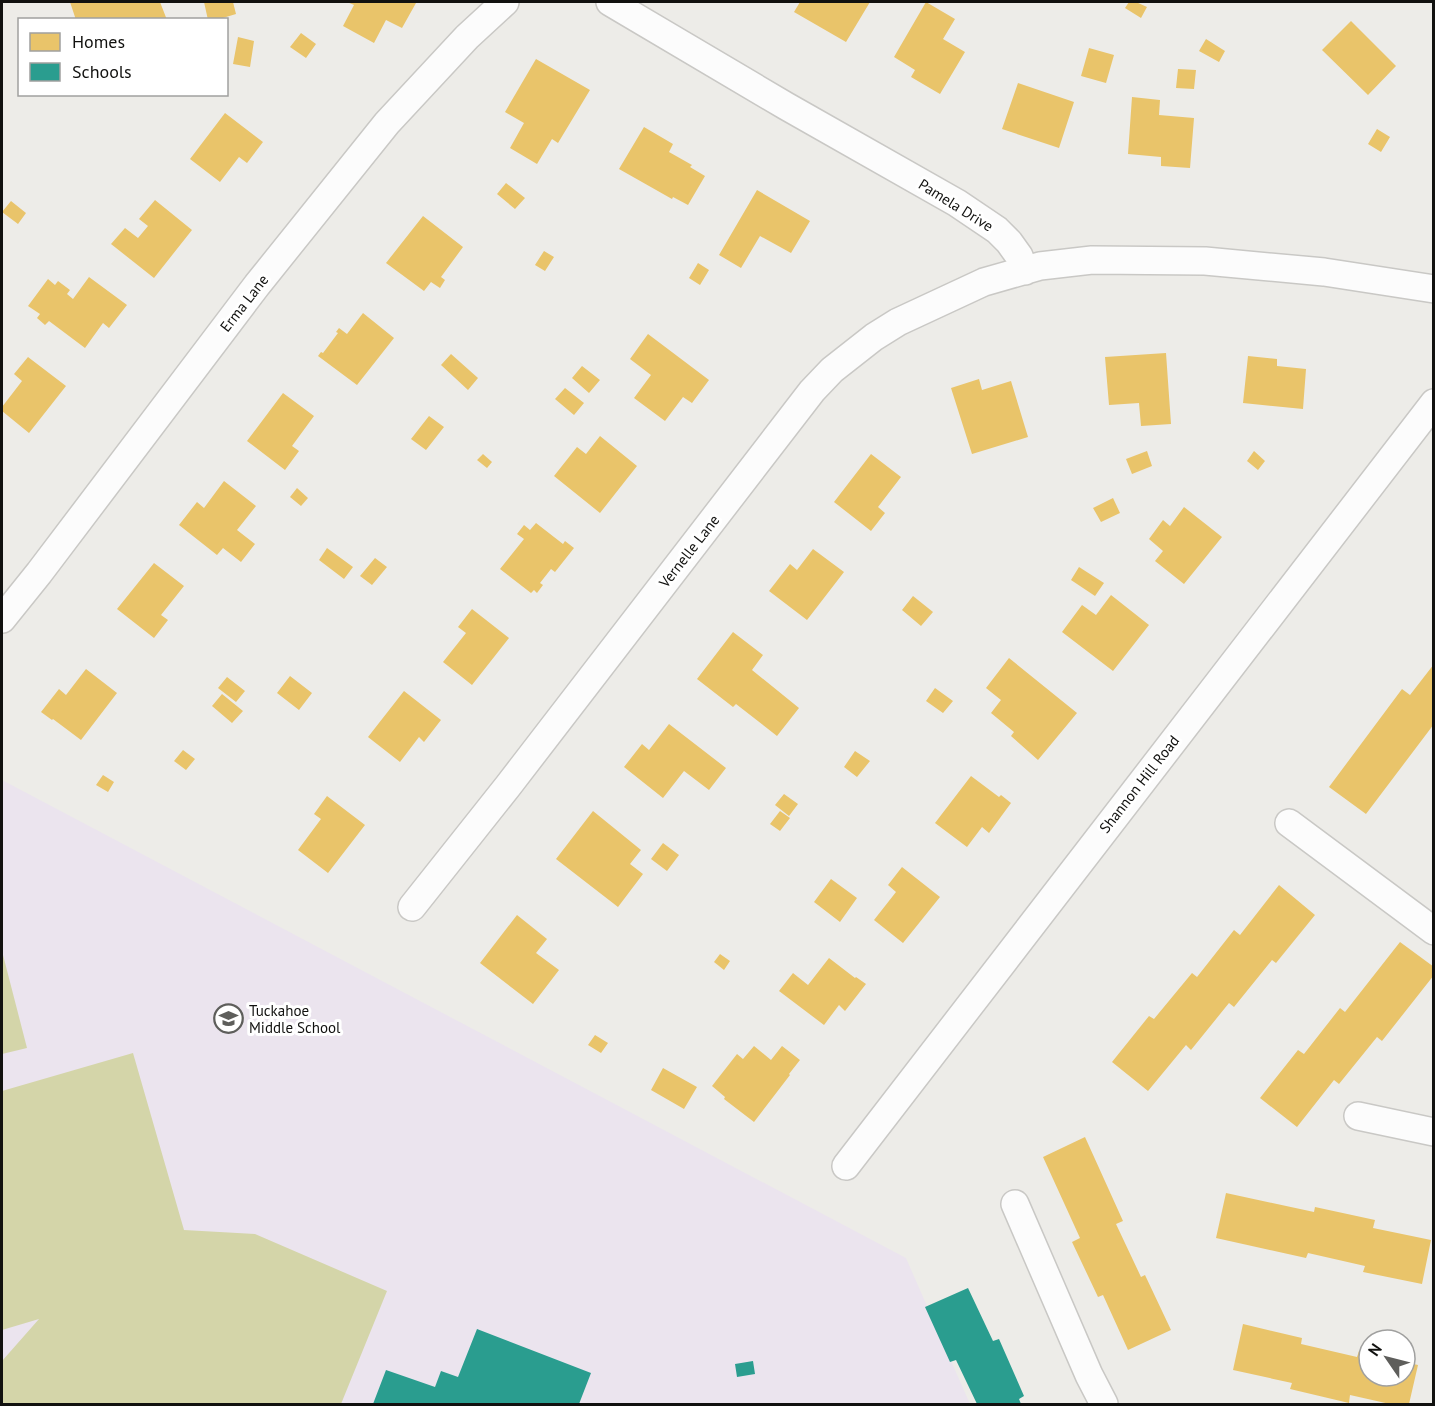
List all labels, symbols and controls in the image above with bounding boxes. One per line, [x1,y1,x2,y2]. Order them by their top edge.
legend [18,18,228,96]
text: Homes [72,30,125,53]
text: Schools [72,60,132,83]
street label: Pamela Drive [915,175,997,235]
street label: Erma Lane [216,271,272,335]
street label: Vernelle Lane [654,511,723,592]
street label: Shannon Hill Road [1095,731,1183,837]
place label: Tuckahoe Middle School [249,1001,341,1037]
school or university icon: Tuckahoe Middle School [212,1003,244,1035]
north arrow [1357,1328,1417,1388]
text: N [1364,1339,1386,1359]

